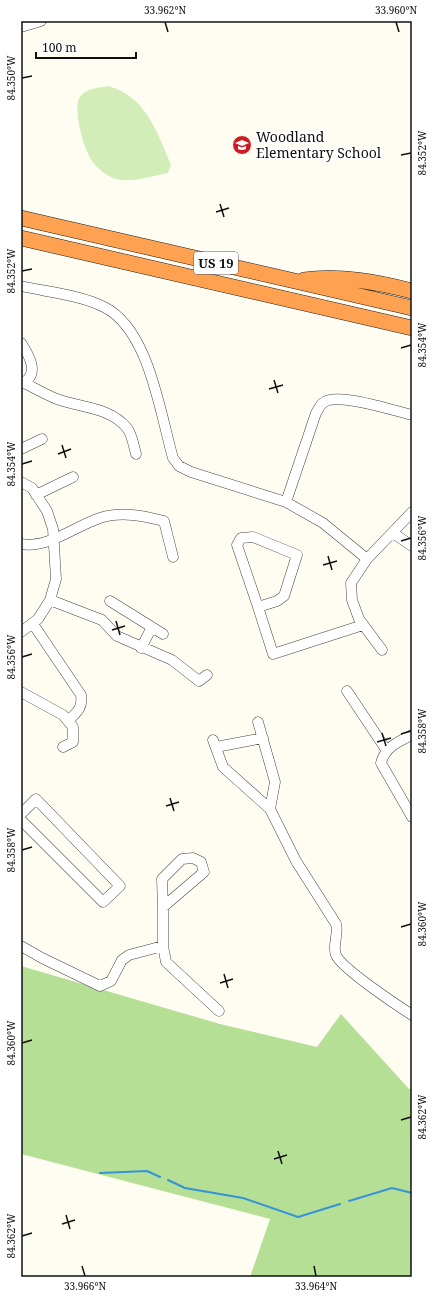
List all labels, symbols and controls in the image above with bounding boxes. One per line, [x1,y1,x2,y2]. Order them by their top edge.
text: 33.962°N [144,3,186,17]
text: 33.960°N [375,3,417,17]
scale bar [36,34,136,60]
text: 100 m [42,39,77,56]
text: 84.350°W [4,55,18,100]
place label: Woodland Elementary School [256,127,382,162]
text: 84.352°W [415,130,429,175]
school or university icon: Woodland Elementary School [231,134,253,156]
text: 84.352°W [4,248,18,293]
road number: US 19 [194,252,238,274]
text: 84.354°W [415,322,429,367]
text: 84.354°W [4,441,18,486]
text: 84.356°W [415,515,429,560]
text: 84.356°W [4,634,18,679]
text: 84.358°W [415,708,429,753]
text: 84.358°W [4,827,18,872]
text: 84.360°W [415,901,429,946]
text: 84.360°W [4,1020,18,1065]
text: 84.362°W [415,1094,429,1139]
text: 84.362°W [4,1213,18,1258]
text: 33.966°N [64,1279,106,1293]
text: 33.964°N [295,1279,337,1293]

